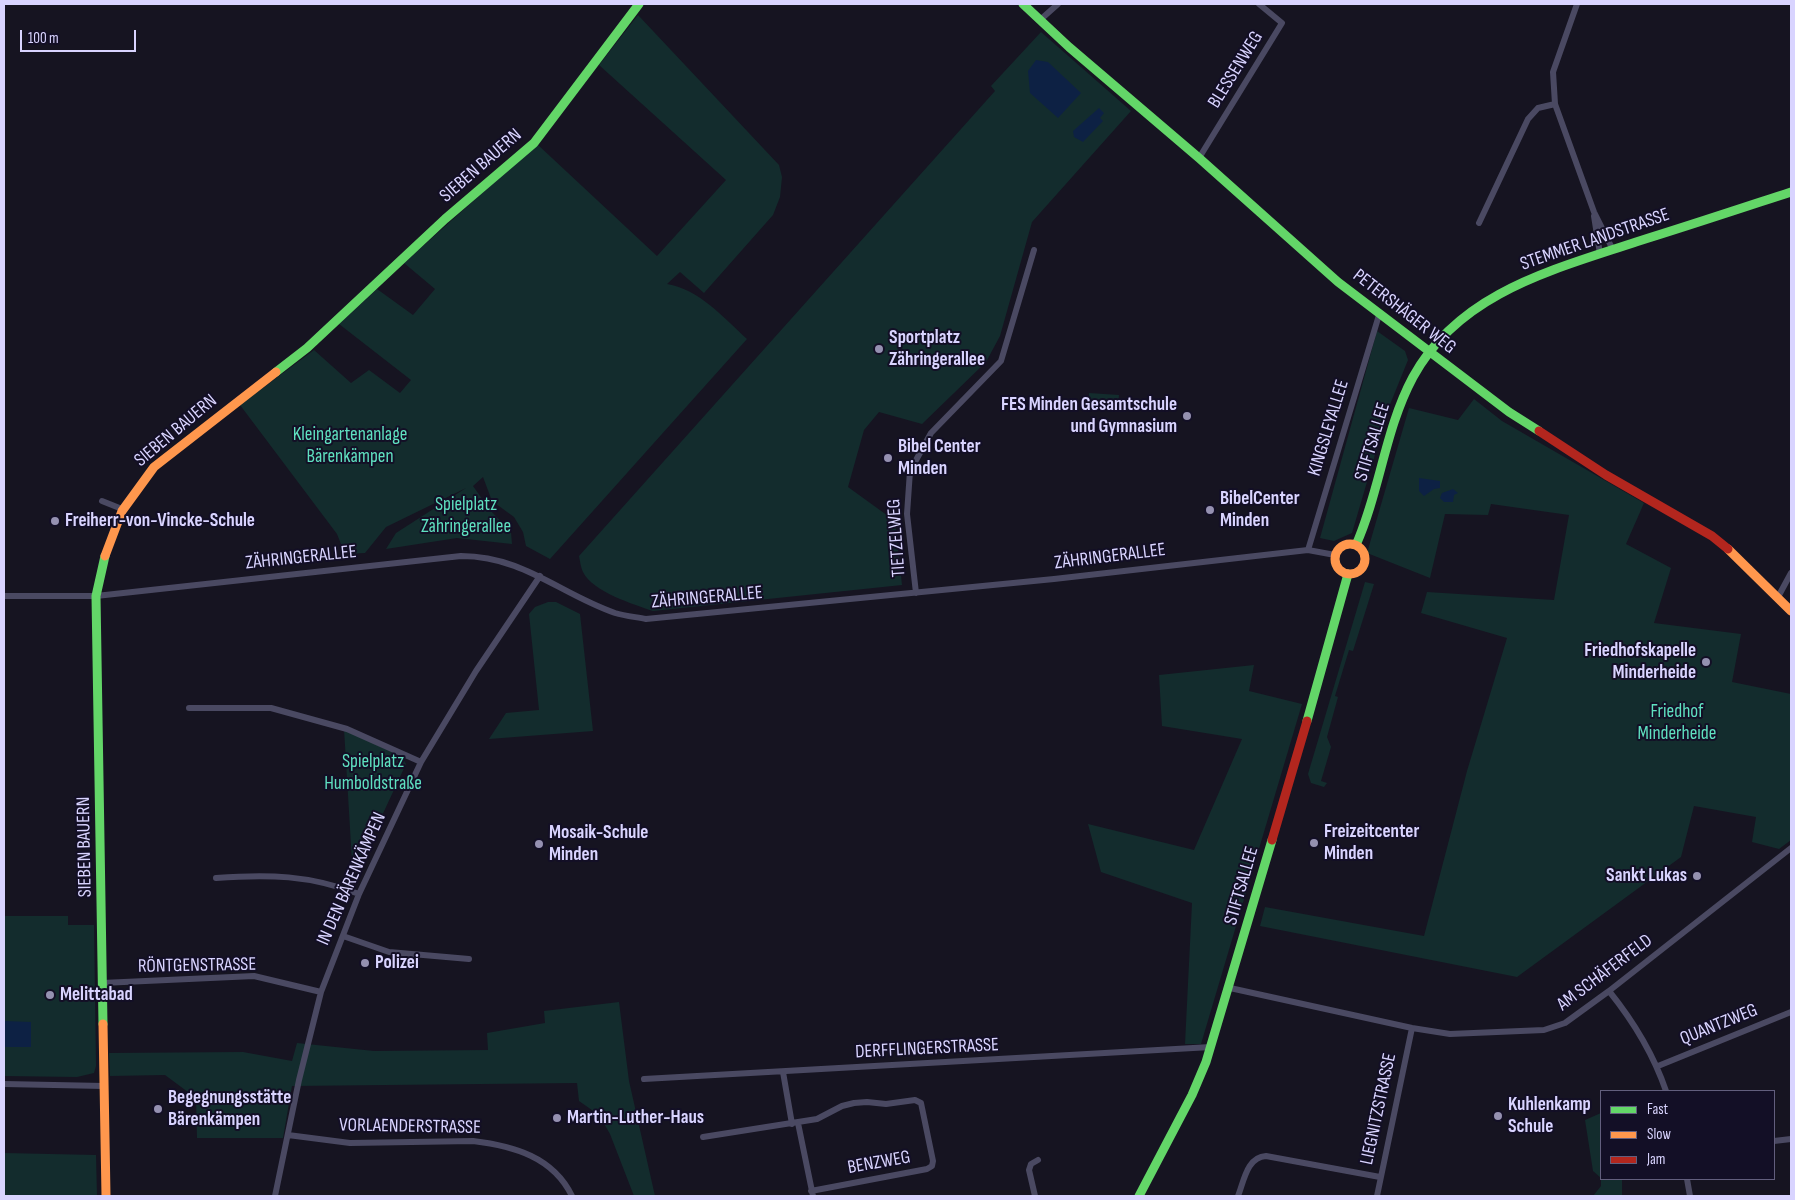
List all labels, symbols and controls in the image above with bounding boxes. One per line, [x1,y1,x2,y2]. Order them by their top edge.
scale bar [22,20,139,52]
street label: BLESSENWEG [1203,27,1269,113]
text: 100 m [28,29,59,48]
street label: SIEBEN BAUERN [435,124,527,208]
street label: STEMMER LANDSTRASSE [1517,204,1673,276]
street label: PETERSHÄGER WEG [1348,265,1460,359]
place label: Sportplatz Zähringerallee [889,327,985,371]
marker: Sportplatz Zähringerallee [873,343,885,355]
street label: KINGSLEYALLEE [1304,377,1354,479]
street label: SIEBEN BAUERN [130,390,222,472]
place label: FES Minden Gesamtschule und Gymnasium [1001,394,1177,438]
street label: STIFTSALLEE [1350,400,1396,484]
marker: FES Minden Gesamtschule und Gymnasium [1181,410,1193,422]
park label: Kleingartenanlage Bärenkämpen [293,424,407,468]
place label: Bibel Center Minden [898,436,981,480]
marker: Bibel Center Minden [882,452,894,464]
place label: BibelCenter Minden [1220,488,1300,532]
park label: Spielplatz Zähringerallee [421,494,511,538]
street label: TIETZELWEG [883,498,911,578]
marker: BibelCenter Minden [1204,504,1216,516]
place label: Freiherr-von-Vincke-Schule [65,510,255,532]
marker: Freiherr-von-Vincke-Schule [49,515,61,527]
street label: ZÄHRINGERALLEE [1053,539,1167,575]
street label: ZÄHRINGERALLEE [244,541,358,575]
street label: ZÄHRINGERALLEE [650,582,764,614]
place label: Friedhofskapelle Minderheide [1584,640,1696,684]
marker: Friedhofskapelle Minderheide [1700,656,1712,668]
park label: Friedhof Minderheide [1638,701,1716,745]
park label: Spielplatz Humboldstraße [324,751,422,795]
street label: SIEBEN BAUERN [73,796,97,898]
street label: IN DEN BÄRENKÄMPEN [313,809,391,949]
place label: Freizeitcenter Minden [1324,821,1419,865]
place label: Mosaik-Schule Minden [549,822,648,866]
marker: Freizeitcenter Minden [1308,837,1320,849]
marker: Mosaik-Schule Minden [533,838,545,850]
street label: STIFTSALLEE [1220,844,1264,928]
place label: Sankt Lukas [1606,865,1687,887]
marker: Sankt Lukas [1691,870,1703,882]
street label: AM SCHÄFERFELD [1553,930,1657,1016]
place label: Polizei [375,952,419,974]
street label: RÖNTGENSTRASSE [138,954,256,978]
marker: Polizei [359,957,371,969]
place label: Melittabad [60,984,133,1006]
marker: Melittabad [44,989,56,1001]
street label: QUANTZWEG [1677,999,1761,1051]
street label: DERFFLINGERSTRASSE [855,1034,999,1064]
street label: LIEGNITZSTRASSE [1356,1051,1402,1167]
place label: Begegnungsstätte Bärenkämpen [168,1087,291,1131]
legend [1600,1090,1775,1180]
place label: Kuhlenkamp Schule [1508,1094,1591,1138]
text: Fast [1647,1100,1668,1119]
marker: Begegnungsstätte Bärenkämpen [152,1103,164,1115]
place label: Martin-Luther-Haus [567,1107,704,1129]
marker: Kuhlenkamp Schule [1492,1110,1504,1122]
marker: Martin-Luther-Haus [551,1112,563,1124]
street label: VORLAENDERSTRASSE [339,1114,481,1140]
text: Slow [1647,1125,1671,1144]
street label: BENZWEG [846,1146,912,1180]
text: Jam [1647,1150,1665,1169]

